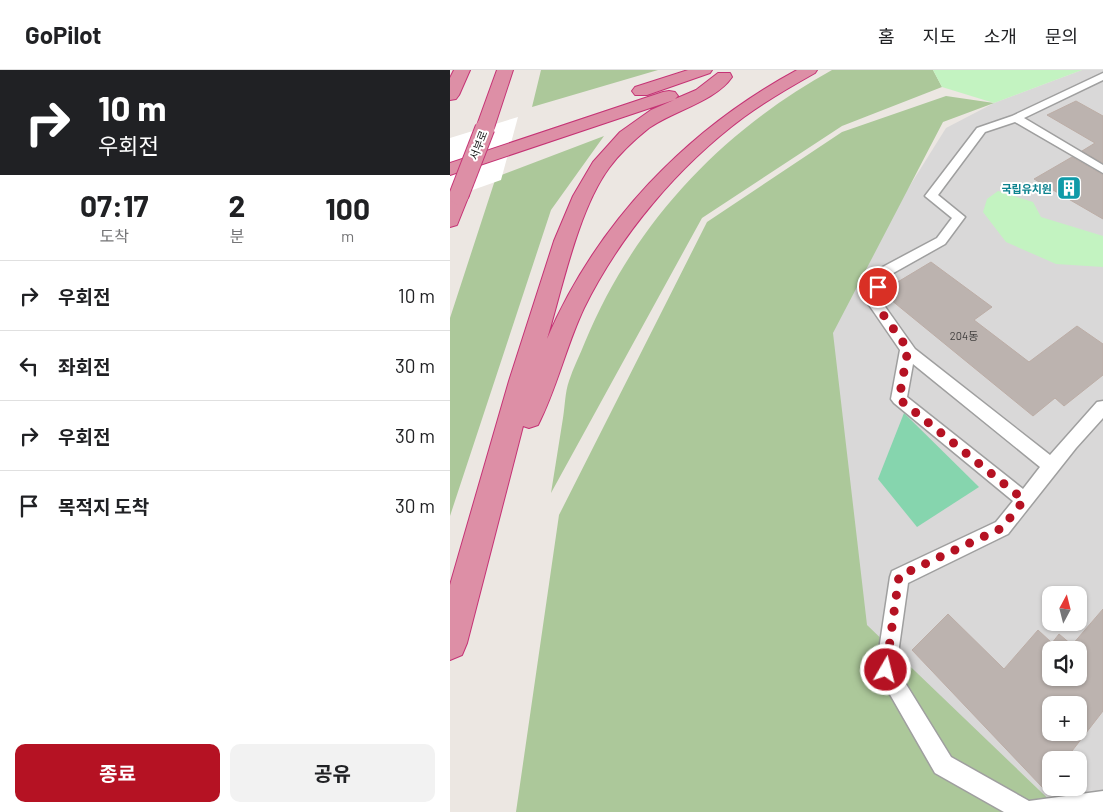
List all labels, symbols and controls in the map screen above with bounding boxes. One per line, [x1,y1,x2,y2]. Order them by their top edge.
text: GoPilot [25,20,102,49]
text: 홈 [878,25,895,47]
text: 지도 [923,25,956,47]
text: 소개 [984,25,1017,47]
text: 문의 [1045,25,1078,47]
text: 10 m [98,86,167,128]
icon: right [15,90,80,155]
street label: 서부로 [466,128,490,162]
text: 우회전 [98,132,159,158]
building icon: 국립유치원 [1056,175,1082,201]
place label: 국립유치원 [1001,182,1052,195]
text: 07:17 [80,187,148,223]
text: 2 [228,187,245,223]
text: 100 [325,190,370,226]
text: 도착 [99,226,129,245]
text: 분 [229,226,244,245]
text: m [341,226,354,245]
pin [857,266,899,308]
icon: arrive [864,273,892,301]
icon: right [15,282,43,310]
text: 10 m [398,284,435,307]
text: 우회전 [58,285,110,308]
house number: 204동 [950,329,978,342]
icon: left [15,352,43,380]
text: 30 m [395,354,435,377]
text: 좌회전 [58,355,110,378]
icon: right [15,422,43,450]
text: 30 m [395,424,435,447]
text: 우회전 [58,425,110,448]
icon: arrive [15,492,43,520]
text: 30 m [395,494,435,517]
text: 목적지 도착 [58,495,149,518]
north arrow [1042,586,1088,631]
map controls [1042,586,1087,796]
button: sound [1042,641,1087,686]
position arrow [859,643,911,695]
button: + [1042,696,1087,741]
button: 종료 [15,744,220,802]
button: 공유 [230,744,435,802]
button: − [1042,751,1087,796]

